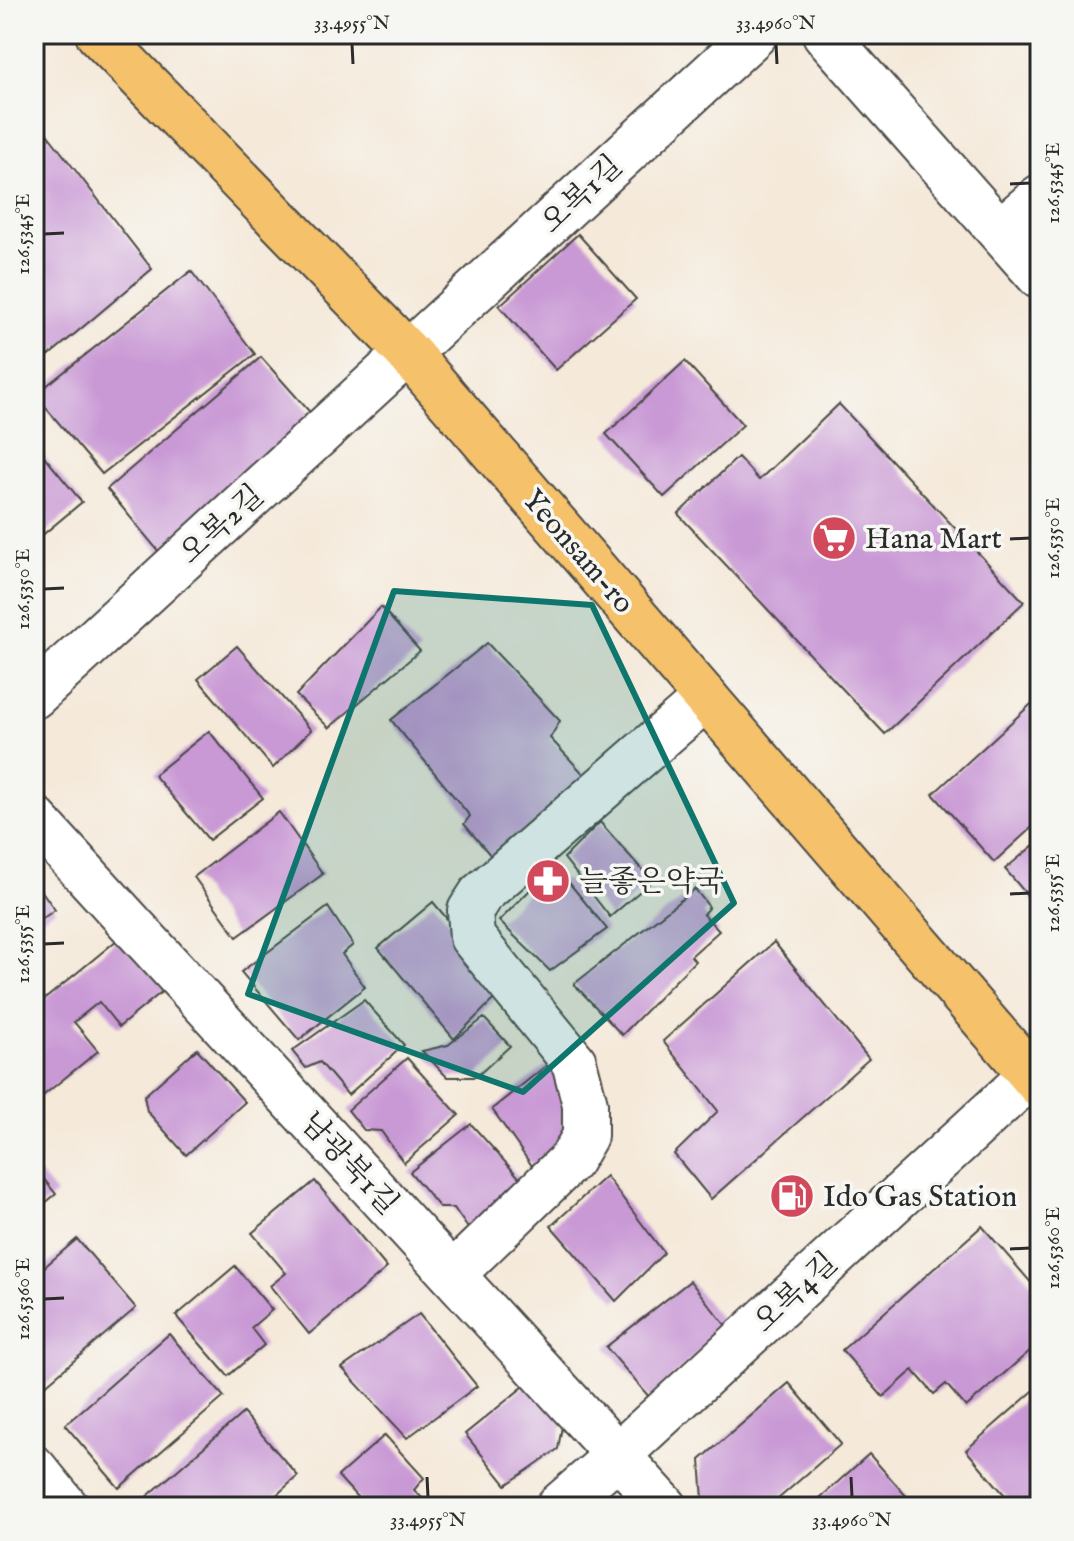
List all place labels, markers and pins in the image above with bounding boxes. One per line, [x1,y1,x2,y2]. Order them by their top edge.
supermarket icon: Hana Mart [810,514,858,562]
place label: Hana Mart [865,521,1002,559]
pharmacy icon: 늘좋은약국 [524,857,572,905]
place label: 늘좋은약국 [579,864,724,902]
fuel station icon: Ido Gas Station [768,1172,816,1220]
place label: Ido Gas Station [823,1179,1017,1217]

